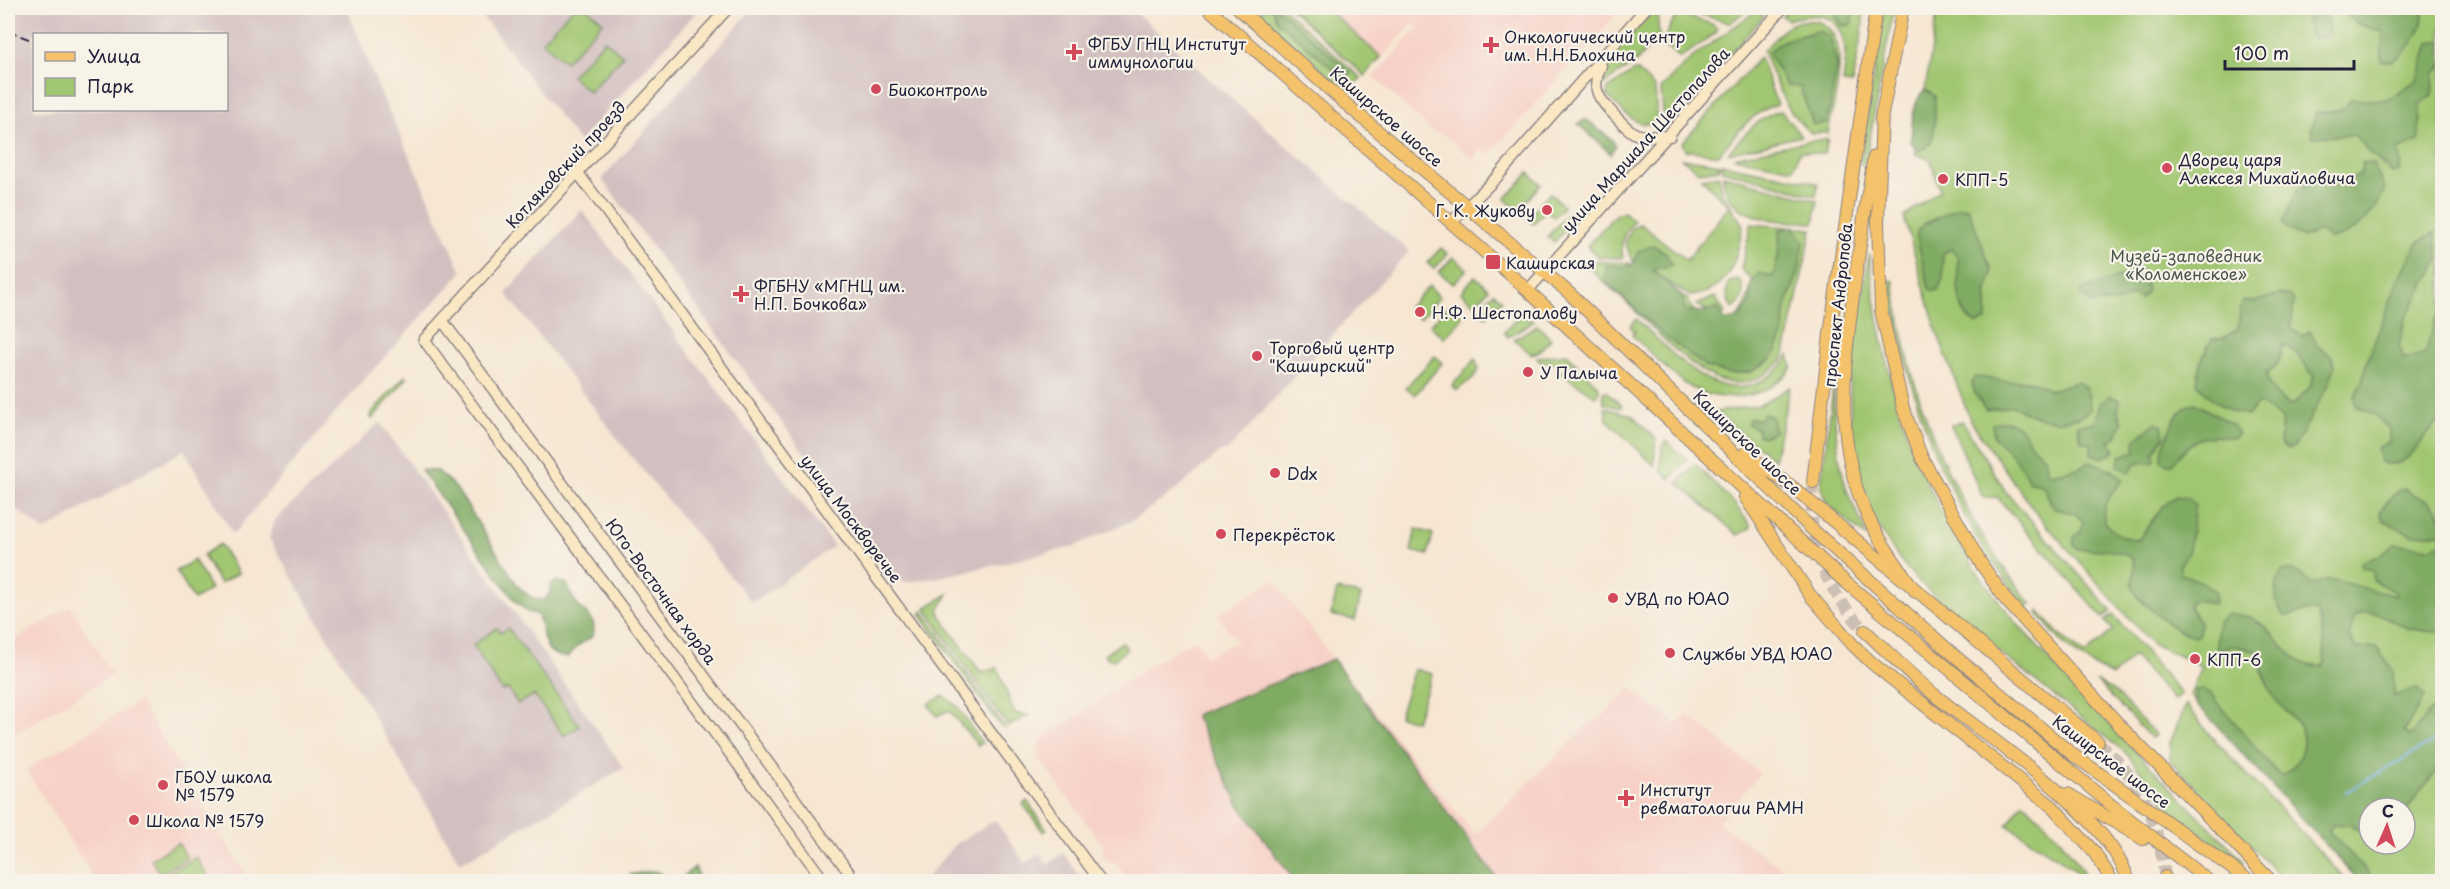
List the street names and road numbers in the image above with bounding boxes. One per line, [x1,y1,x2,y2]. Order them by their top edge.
street label: улица Маршала Шестопалова [1555,41,1735,237]
street label: Каширское шоссе [1325,60,1449,172]
street label: Котляковский проезд [499,95,631,233]
street label: проспект Андропова [1816,222,1858,388]
street label: Каширское шоссе [1688,384,1808,500]
street label: улица Москворечье [796,449,908,587]
street label: Юго-Восточная хорда [601,513,723,669]
street label: Каширское шоссе [2048,709,2176,813]

